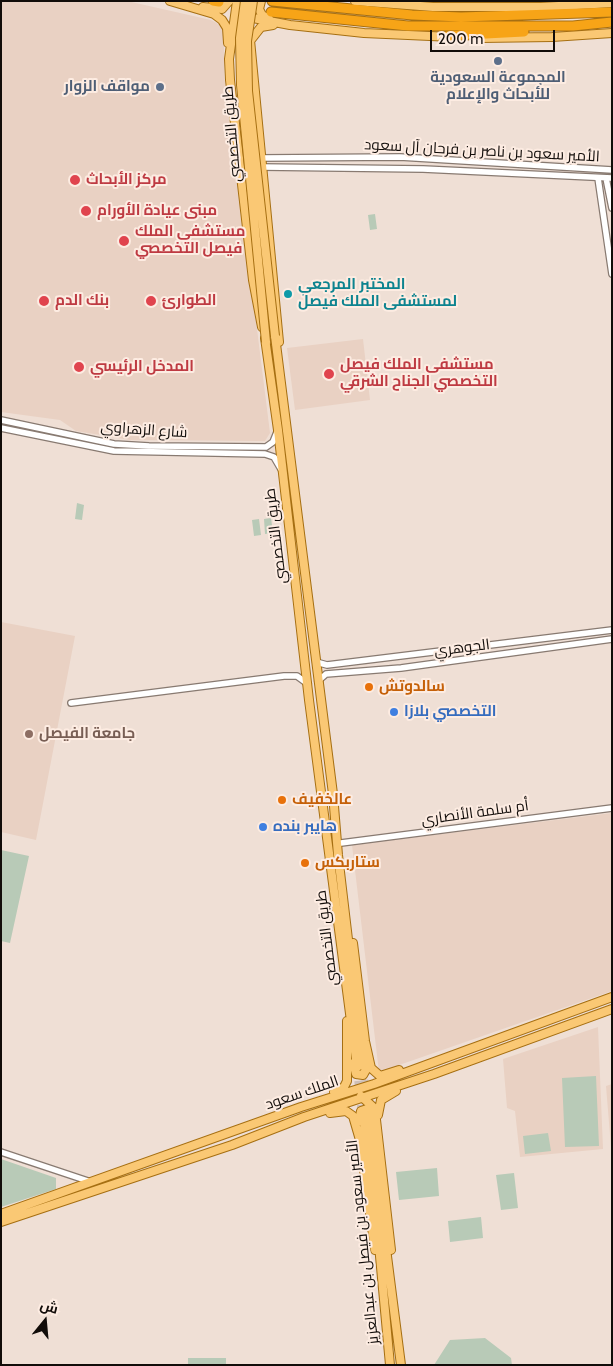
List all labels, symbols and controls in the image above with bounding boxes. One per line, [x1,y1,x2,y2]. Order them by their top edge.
scale bar [433,20,558,52]
text: 200 m [438,30,483,48]
marker: المجموعة السعودية للأبحاث والإعلام [492,55,504,67]
place label: المجموعة السعودية للأبحاث والإعلام [430,69,566,104]
place label: مواقف الزوار [64,78,150,96]
marker: مواقف الزوار [154,81,166,93]
street label: طريق التخصصي [219,85,245,183]
street label: الأمير سعود بن ناصر بن فرحان آل سعود [364,136,600,166]
place label: مركز الأبحاث [86,171,167,189]
marker: مركز الأبحاث [68,173,82,187]
place label: مبنى عيادة الأورام [97,202,217,220]
marker: مبنى عيادة الأورام [79,204,93,218]
place label: مستشفى الملك فيصل التخصصي [135,223,245,258]
marker: مستشفى الملك فيصل التخصصي [117,234,131,248]
place label: المختبر المرجعي لمستشفى الملك فيصل [298,276,457,311]
marker: المختبر المرجعي لمستشفى الملك فيصل [282,288,294,300]
place label: بنك الدم [55,292,109,310]
place label: الطوارئ [162,292,217,310]
marker: بنك الدم [37,294,51,308]
marker: الطوارئ [144,294,158,308]
place label: مستشفى الملك فيصل التخصصي الجناح الشرقي [340,356,498,391]
place label: المدخل الرئيسي [90,358,194,376]
marker: المدخل الرئيسي [72,360,86,374]
marker: مستشفى الملك فيصل التخصصي الجناح الشرقي [322,367,336,381]
street label: شارع الزهراوي [100,418,188,442]
street label: طريق التخصصي [261,487,291,585]
street label: الجوهري [433,636,491,660]
place label: سالدوتش [379,678,445,696]
marker: سالدوتش [363,681,375,693]
place label: التخصصي بلازا [404,703,497,721]
marker: التخصصي بلازا [388,706,400,718]
place label: جامعة الفيصل [39,725,135,743]
marker: جامعة الفيصل [23,728,35,740]
place label: عالخفيف [292,791,352,809]
marker: عالخفيف [276,794,288,806]
street label: أم سلمة الأنصاري [420,797,530,829]
place label: هايبر بنده [273,818,337,836]
marker: هايبر بنده [257,821,269,833]
place label: ستاربكس [315,854,380,872]
marker: ستاربكس [299,857,311,869]
street label: طريق التخصصي [312,889,342,987]
street label: الملك سعود [263,1072,341,1114]
street label: الأمير سعود بن فيصل بن عبدالعزيز [343,1139,383,1345]
text: ش [38,1295,61,1318]
north arrow [20,1296,70,1346]

